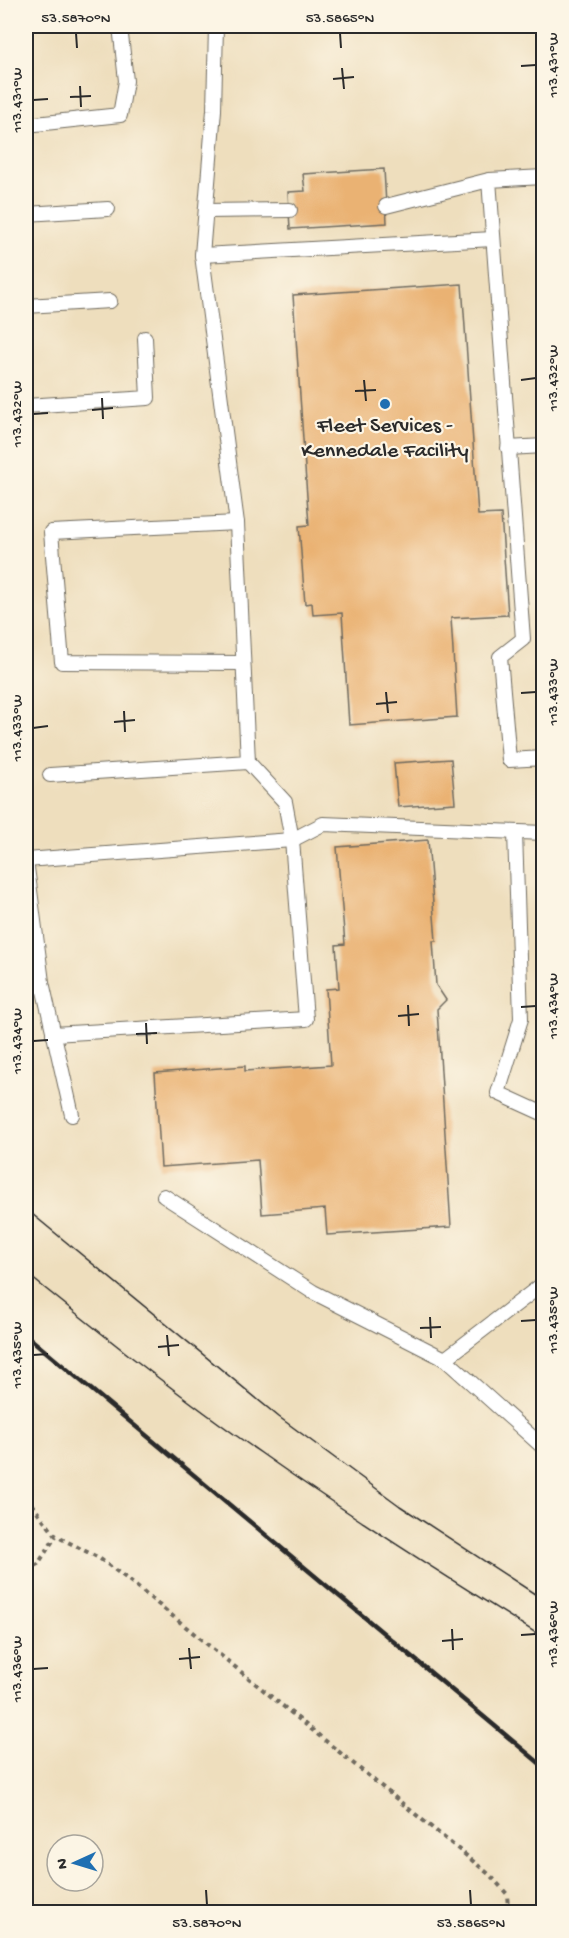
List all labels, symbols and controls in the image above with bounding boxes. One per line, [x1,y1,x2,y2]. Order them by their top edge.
text: 53.5870°N [41,10,111,28]
text: 53.5865°N [306,10,374,28]
text: 113.431°W [545,32,563,99]
text: 113.431°W [9,67,27,134]
text: 113.432°W [545,345,563,412]
text: 113.432°W [9,381,27,448]
marker: Fleet Services - Kennedale Facility [378,397,392,411]
place label: Fleet Services - Kennedale Facility [301,414,469,465]
text: 113.433°W [545,658,563,726]
text: 113.433°W [9,694,27,762]
text: 113.434°W [545,973,563,1040]
text: 113.434°W [9,1008,27,1075]
text: 113.435°W [545,1286,563,1354]
text: 113.435°W [9,1321,27,1389]
text: 113.436°W [545,1600,563,1668]
text: 113.436°W [9,1635,27,1703]
north arrow [45,1833,105,1893]
text: N [54,1857,73,1870]
text: 53.5870°N [172,1915,242,1933]
text: 53.5865°N [437,1915,505,1933]

